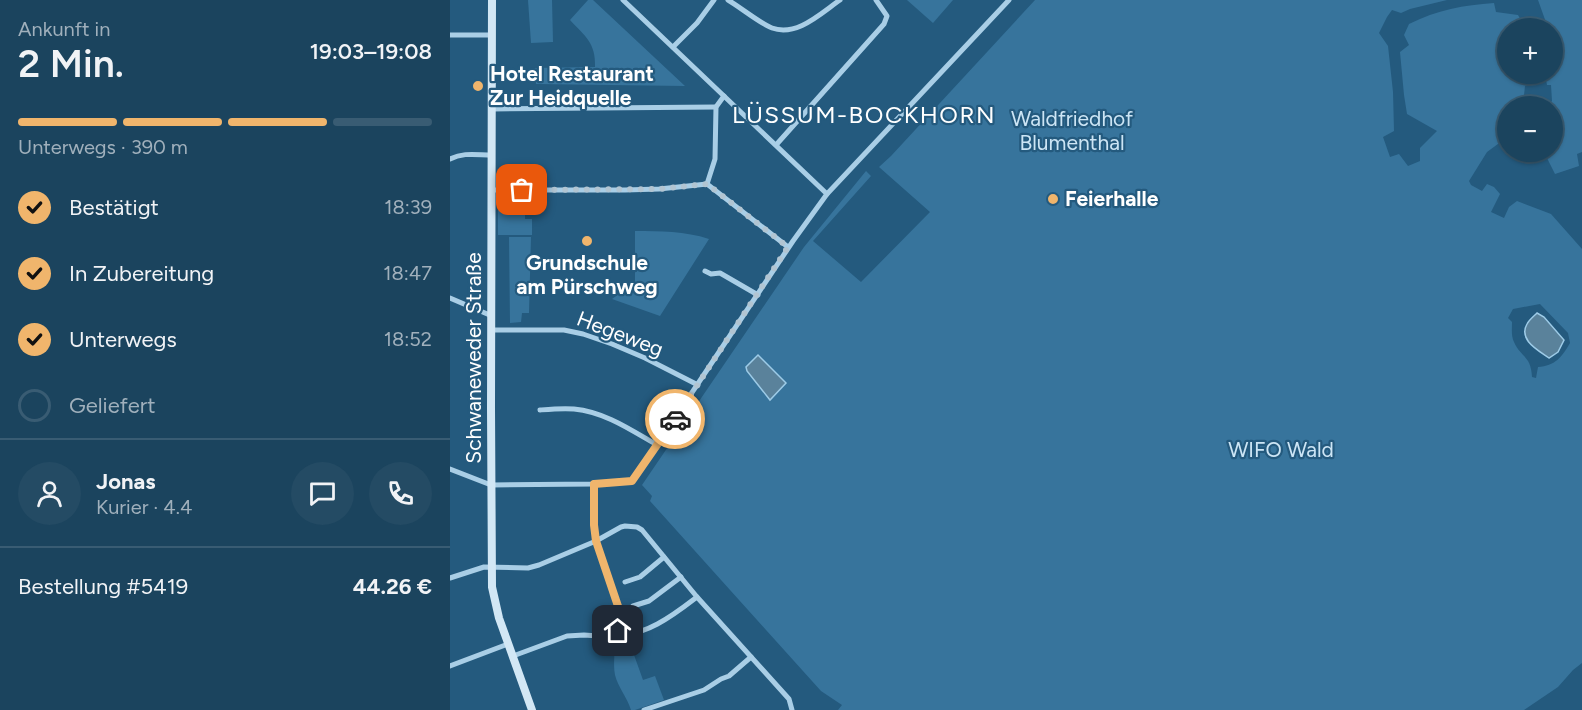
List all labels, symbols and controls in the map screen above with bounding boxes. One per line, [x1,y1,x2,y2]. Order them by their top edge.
text: Ankunft in [18,17,110,41]
map controls [1497,18,1563,162]
button: + [1497,18,1563,84]
text: 19:03–19:08 [310,38,432,65]
text: 2 Min. [18,40,124,87]
place label: Hotel Restaurant Zur Heidquelle [490,61,654,110]
marker: Hotel Restaurant Zur Heidquelle [471,79,485,93]
button: − [1497,96,1563,162]
district label: LÜSSUM-BOCKHORN [732,100,996,129]
park label: Waldfriedhof Blumenthal [1011,106,1133,155]
text: Unterwegs · 390 m [18,135,188,159]
pin [496,164,547,215]
icon: bag [505,173,538,206]
place label: Feierhalle [1065,186,1159,211]
icon: check [18,191,51,224]
marker: Feierhalle [1046,192,1060,206]
text: Bestätigt [69,194,159,221]
text: 18:39 [384,195,432,219]
marker: Grundschule am Pürschweg [580,234,594,248]
place label: Grundschule am Pürschweg [516,250,658,299]
street label: Schwaneweder Straße [461,252,486,464]
icon: check [18,257,51,290]
text: In Zubereitung [69,260,214,287]
text: 18:47 [383,261,432,285]
street label: Hegeweg [573,306,667,361]
icon: check [18,323,51,356]
text: Unterwegs [69,326,177,353]
text: 18:52 [384,327,432,351]
courier [645,389,705,449]
text: Geliefert [69,392,156,419]
icon: car [659,403,692,436]
park label: WIFO Wald [1228,437,1334,462]
button: person [18,462,81,525]
button: chat [291,462,354,525]
button: phone [369,462,432,525]
text: Jonas [96,468,155,495]
text: Kurier · 4.4 [96,495,192,519]
text: Bestellung #5419 [18,573,188,600]
text: 44.26 € [353,573,432,600]
pin [592,605,643,656]
icon: home [601,614,634,647]

